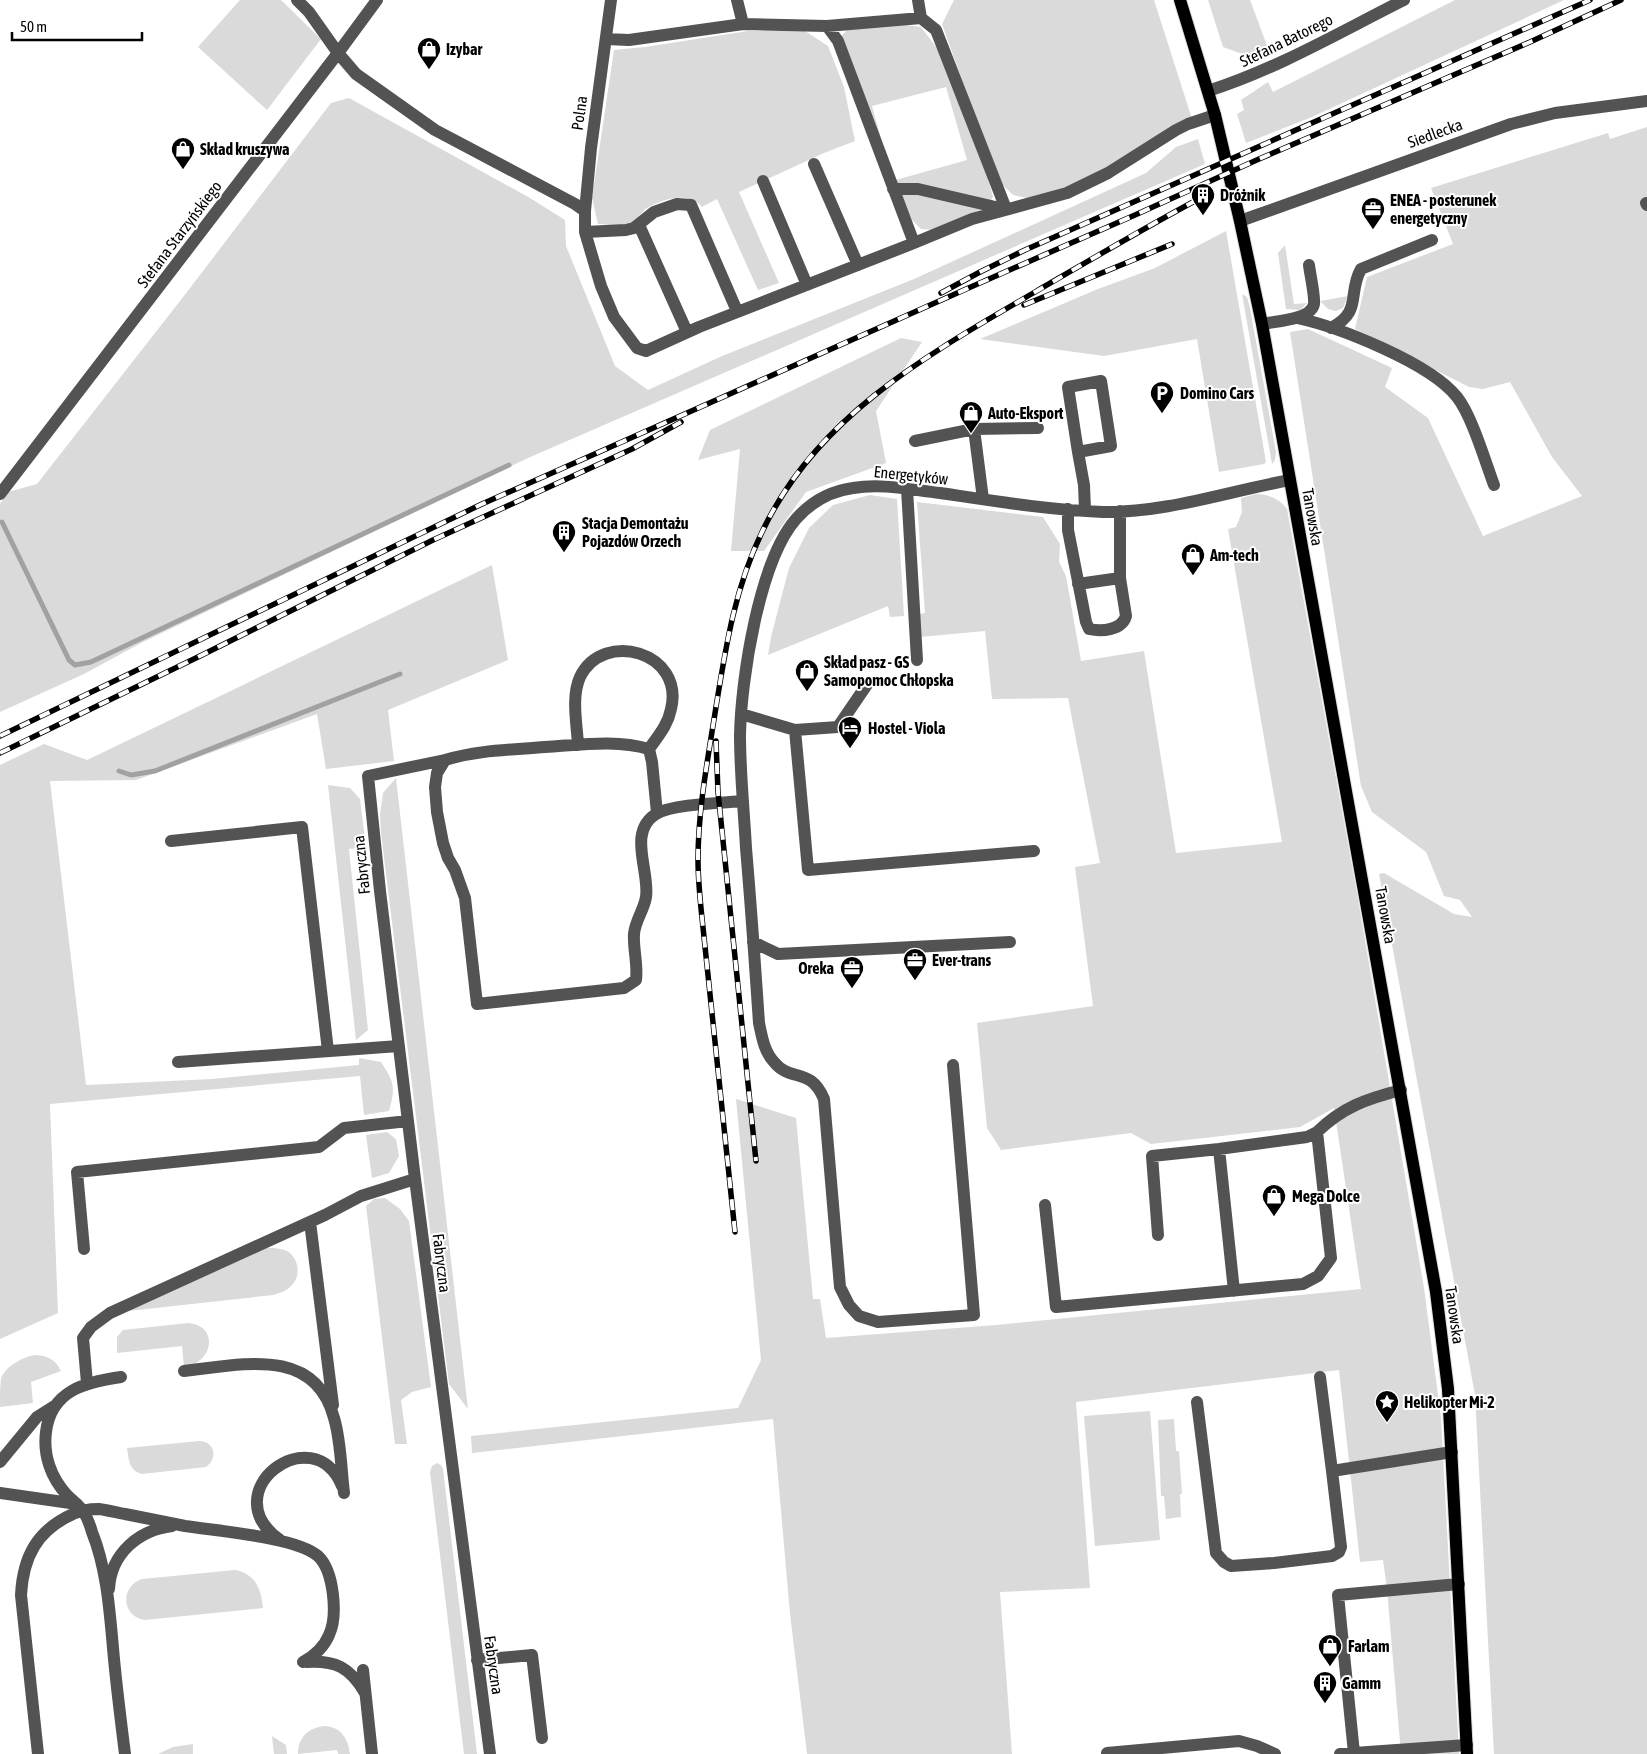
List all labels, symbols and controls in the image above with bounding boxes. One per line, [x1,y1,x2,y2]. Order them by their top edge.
scale bar [12,10,142,42]
street label: Stefana Batorego [1237,10,1336,71]
text: 50 m [20,18,47,35]
shop icon: Izybar [416,36,442,70]
place label: Izybar [446,40,482,58]
street label: Polna [568,95,590,131]
street label: Siedlecka [1405,115,1465,151]
shop icon: Skład kruszywa [170,136,196,170]
place label: Skład kruszywa [200,140,290,158]
street label: Stefana Starzyńskiego [133,177,226,291]
building icon: Dróżnik [1190,182,1216,216]
place label: Dróżnik [1220,186,1266,204]
place label: ENEA - posterunek energetyczny [1390,191,1497,227]
office icon: ENEA - posterunek energetyczny [1360,196,1386,230]
parking icon: Domino Cars [1149,380,1175,414]
place label: Domino Cars [1180,384,1255,402]
shop icon: Auto-Eksport [958,400,984,434]
place label: Auto-Eksport [987,404,1064,422]
street label: Energetyków [873,462,950,489]
street label: Tanowska [1299,487,1327,547]
place label: Stacja Demontażu Pojazdów Orzech [582,514,689,550]
building icon: Stacja Demontażu Pojazdów Orzech [551,519,577,553]
shop icon: Am-tech [1180,542,1206,576]
place label: Am-tech [1209,546,1259,564]
place label: Skład pasz - GS Samopomoc Chłopska [824,653,954,689]
shop icon: Skład pasz - GS Samopomoc Chłopska [794,658,820,692]
hotel icon: Hostel - Viola [837,715,863,749]
place label: Hostel - Viola [868,719,946,737]
street label: Fabryczna [349,835,374,895]
street label: Tanowska [1372,885,1400,945]
office icon: Ever-trans [902,947,928,981]
place label: Ever-trans [932,951,991,969]
office icon: Oreka [839,955,865,989]
place label: Oreka [798,959,834,977]
shop icon: Mega Dolce [1261,1183,1287,1217]
place label: Mega Dolce [1292,1187,1360,1205]
street label: Fabryczna [428,1233,455,1294]
street label: Tanowska [1442,1285,1468,1345]
place icon: Helikopter Mi-2 [1374,1389,1400,1423]
place label: Helikopter Mi-2 [1404,1393,1495,1411]
shop icon: Farlam [1317,1633,1343,1667]
street label: Fabryczna [480,1634,507,1696]
place label: Farlam [1348,1637,1390,1655]
building icon: Gamm [1312,1670,1338,1704]
place label: Gamm [1342,1674,1381,1692]

